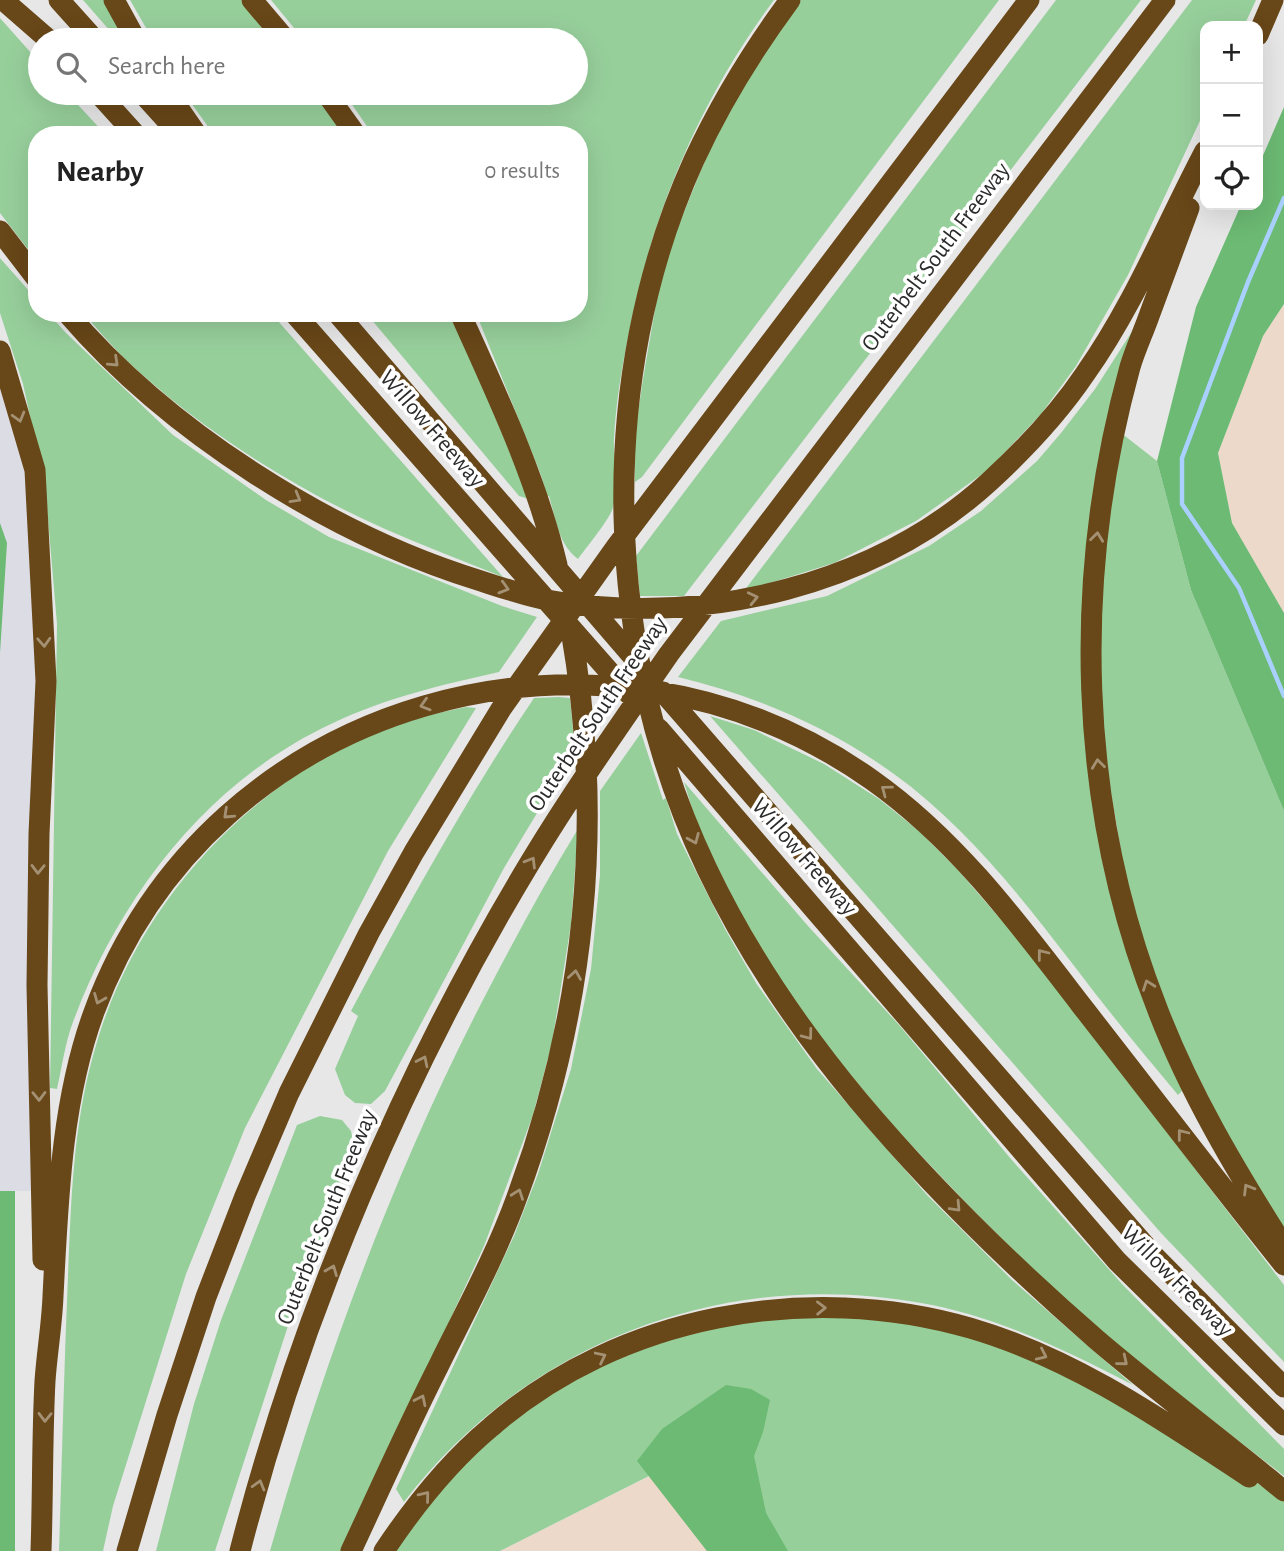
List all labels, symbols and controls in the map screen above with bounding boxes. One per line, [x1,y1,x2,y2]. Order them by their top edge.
map controls [1200,21,1263,210]
button: + [1200,21,1263,84]
search box [28,28,588,105]
icon: search [52,48,90,86]
text: Search here [108,53,226,79]
button: − [1200,84,1263,147]
button: locate [1200,147,1263,210]
text: Nearby [56,157,144,187]
street label: Outerbelt South Freeway [857,158,1015,356]
text: 0 results [484,160,560,183]
one-way arrow [106,354,119,367]
street label: Willow Freeway [375,366,489,492]
one-way arrow [11,410,26,422]
one-way arrow [289,489,302,502]
one-way arrow [1090,531,1105,543]
one-way arrow [498,580,510,595]
one-way arrow [747,591,759,606]
street label: Outerbelt South Freeway [524,612,672,816]
one-way arrow [36,636,51,647]
one-way arrow [420,696,432,711]
one-way arrow [1090,758,1105,770]
one-way arrow [881,786,894,799]
street label: Willow Freeway [747,794,861,920]
one-way arrow [223,806,236,819]
one-way arrow [685,832,699,844]
one-way arrow [523,856,536,869]
one-way arrow [31,864,46,875]
one-way arrow [1038,950,1051,962]
one-way arrow [567,969,582,981]
one-way arrow [1142,979,1156,991]
one-way arrow [94,992,108,1004]
one-way arrow [800,1027,812,1040]
one-way arrow [414,1056,428,1068]
one-way arrow [31,1092,47,1102]
street label: Outerbelt South Freeway [273,1106,381,1328]
one-way arrow [1177,1129,1190,1142]
one-way arrow [1243,1184,1256,1197]
one-way arrow [510,1189,524,1201]
one-way arrow [948,1199,961,1212]
street label: Willow Freeway [1117,1221,1237,1341]
one-way arrow [324,1265,338,1277]
one-way arrow [816,1300,827,1315]
one-way arrow [1035,1347,1047,1361]
one-way arrow [594,1351,606,1365]
one-way arrow [1115,1353,1128,1365]
one-way arrow [413,1395,427,1407]
one-way arrow [37,1412,52,1423]
one-way arrow [250,1480,265,1492]
one-way arrow [416,1492,429,1504]

